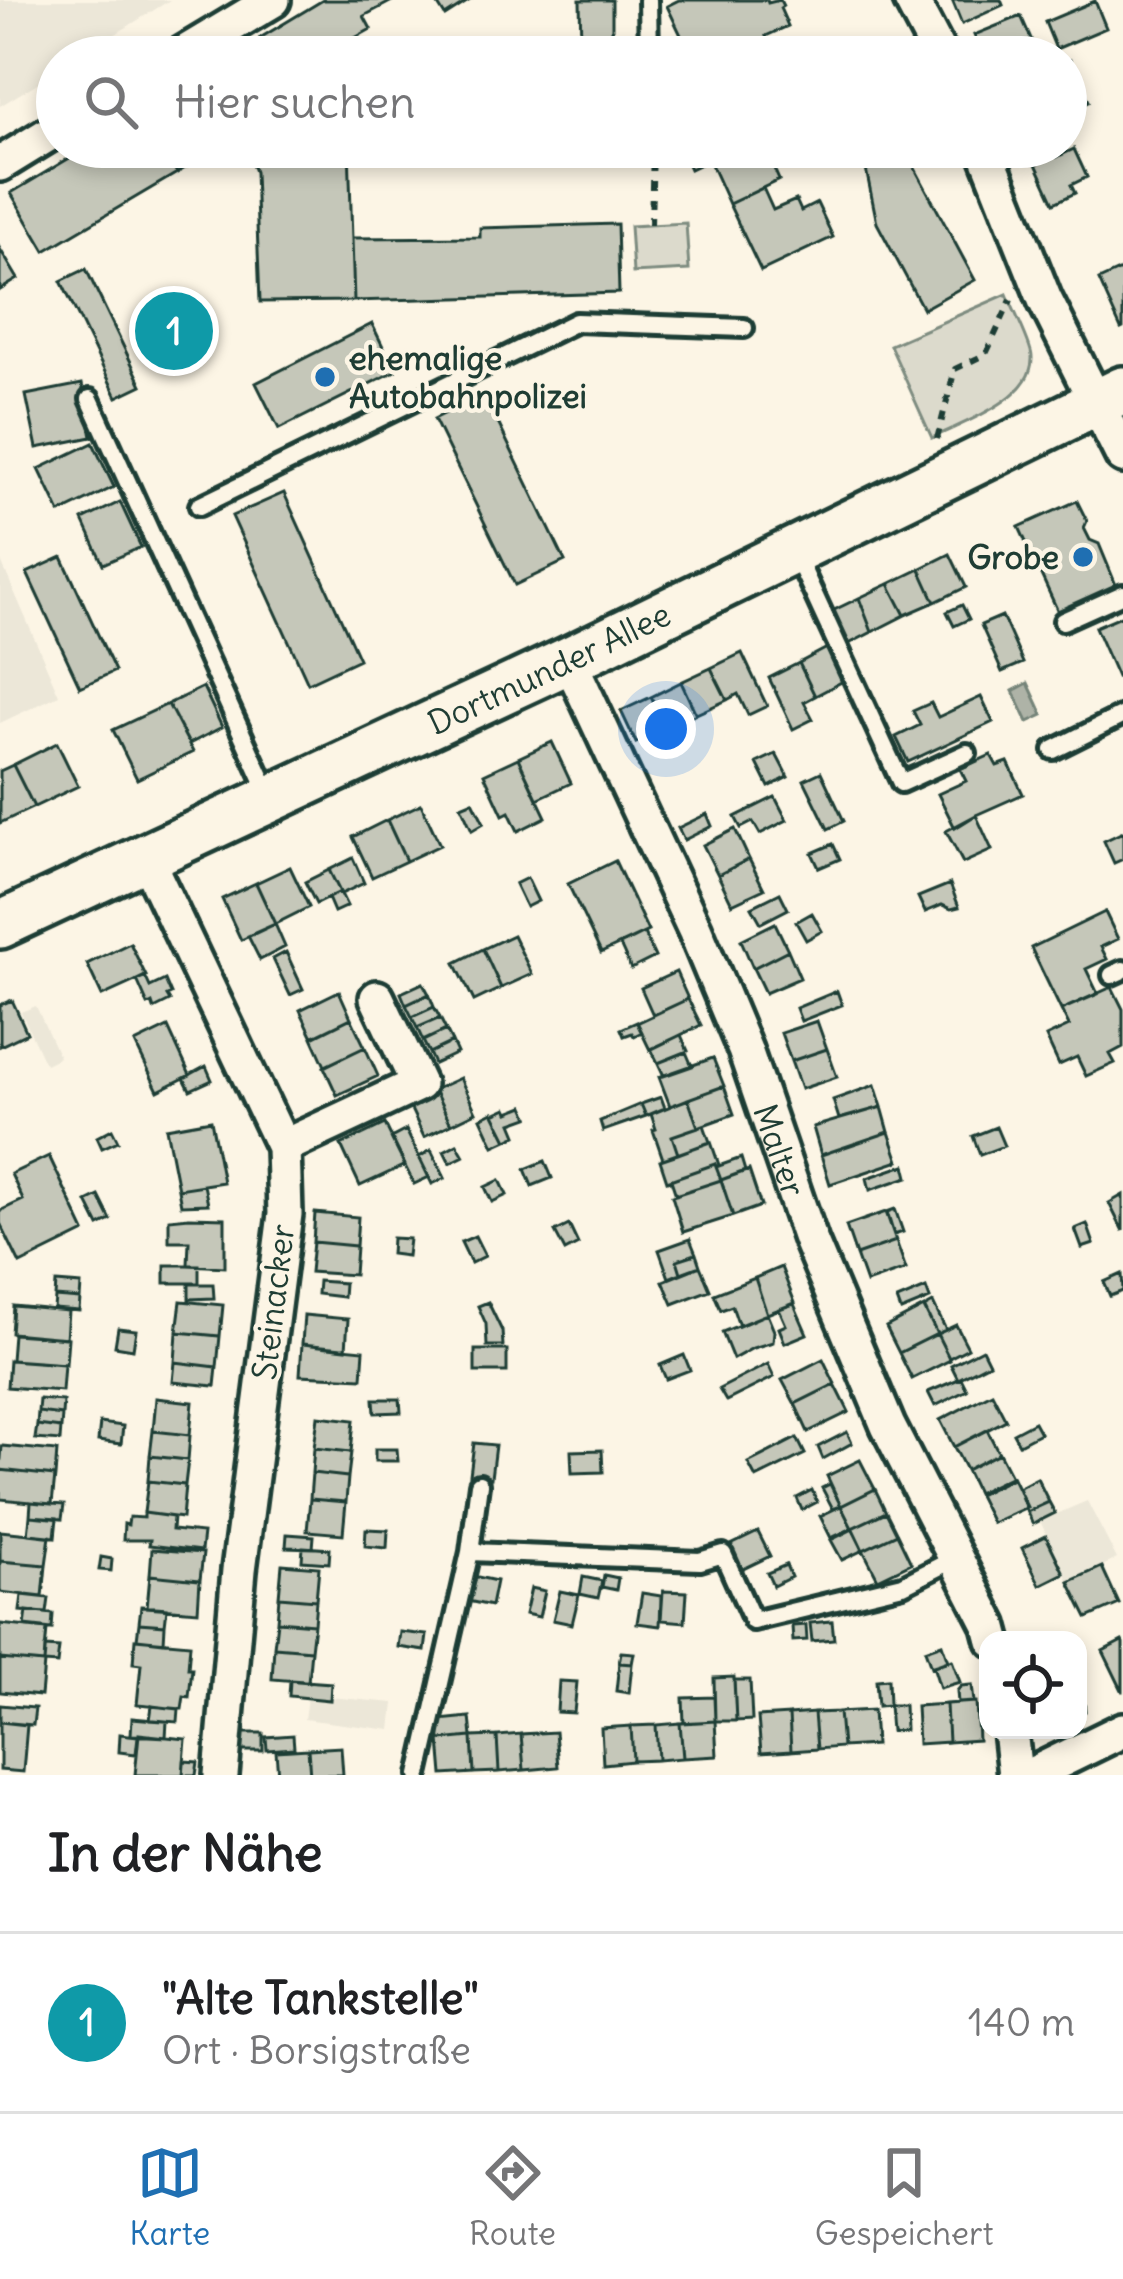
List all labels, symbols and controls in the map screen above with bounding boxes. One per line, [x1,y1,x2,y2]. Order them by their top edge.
search box [36,36,1087,168]
icon: search [78,69,144,135]
text: Hier suchen [174,74,415,130]
pin: 1 [135,286,213,376]
place label: ehemalige Autobahnpolizei [349,337,587,417]
marker: ehemalige Autobahnpolizei [312,364,338,390]
place label: Grobe [967,536,1059,578]
marker: Grobe [1070,544,1096,570]
street label: Dortmunder Allee [421,593,677,744]
your location [636,699,696,759]
street label: Malter [744,1099,815,1202]
street label: Steinacker [243,1222,303,1382]
map controls [979,1631,1087,1739]
button: locate [979,1631,1087,1739]
text: In der Nähe [48,1821,323,1885]
text: "Alte Tankstelle" [162,1970,479,2026]
text: 1 [79,1998,95,2047]
text: 140 m [968,1998,1075,2047]
text: Ort · Borsigstraße [162,2026,471,2075]
tab: Karte [129,2140,210,2254]
tab: Route [469,2140,556,2254]
tab: Gespeichert [815,2140,994,2254]

